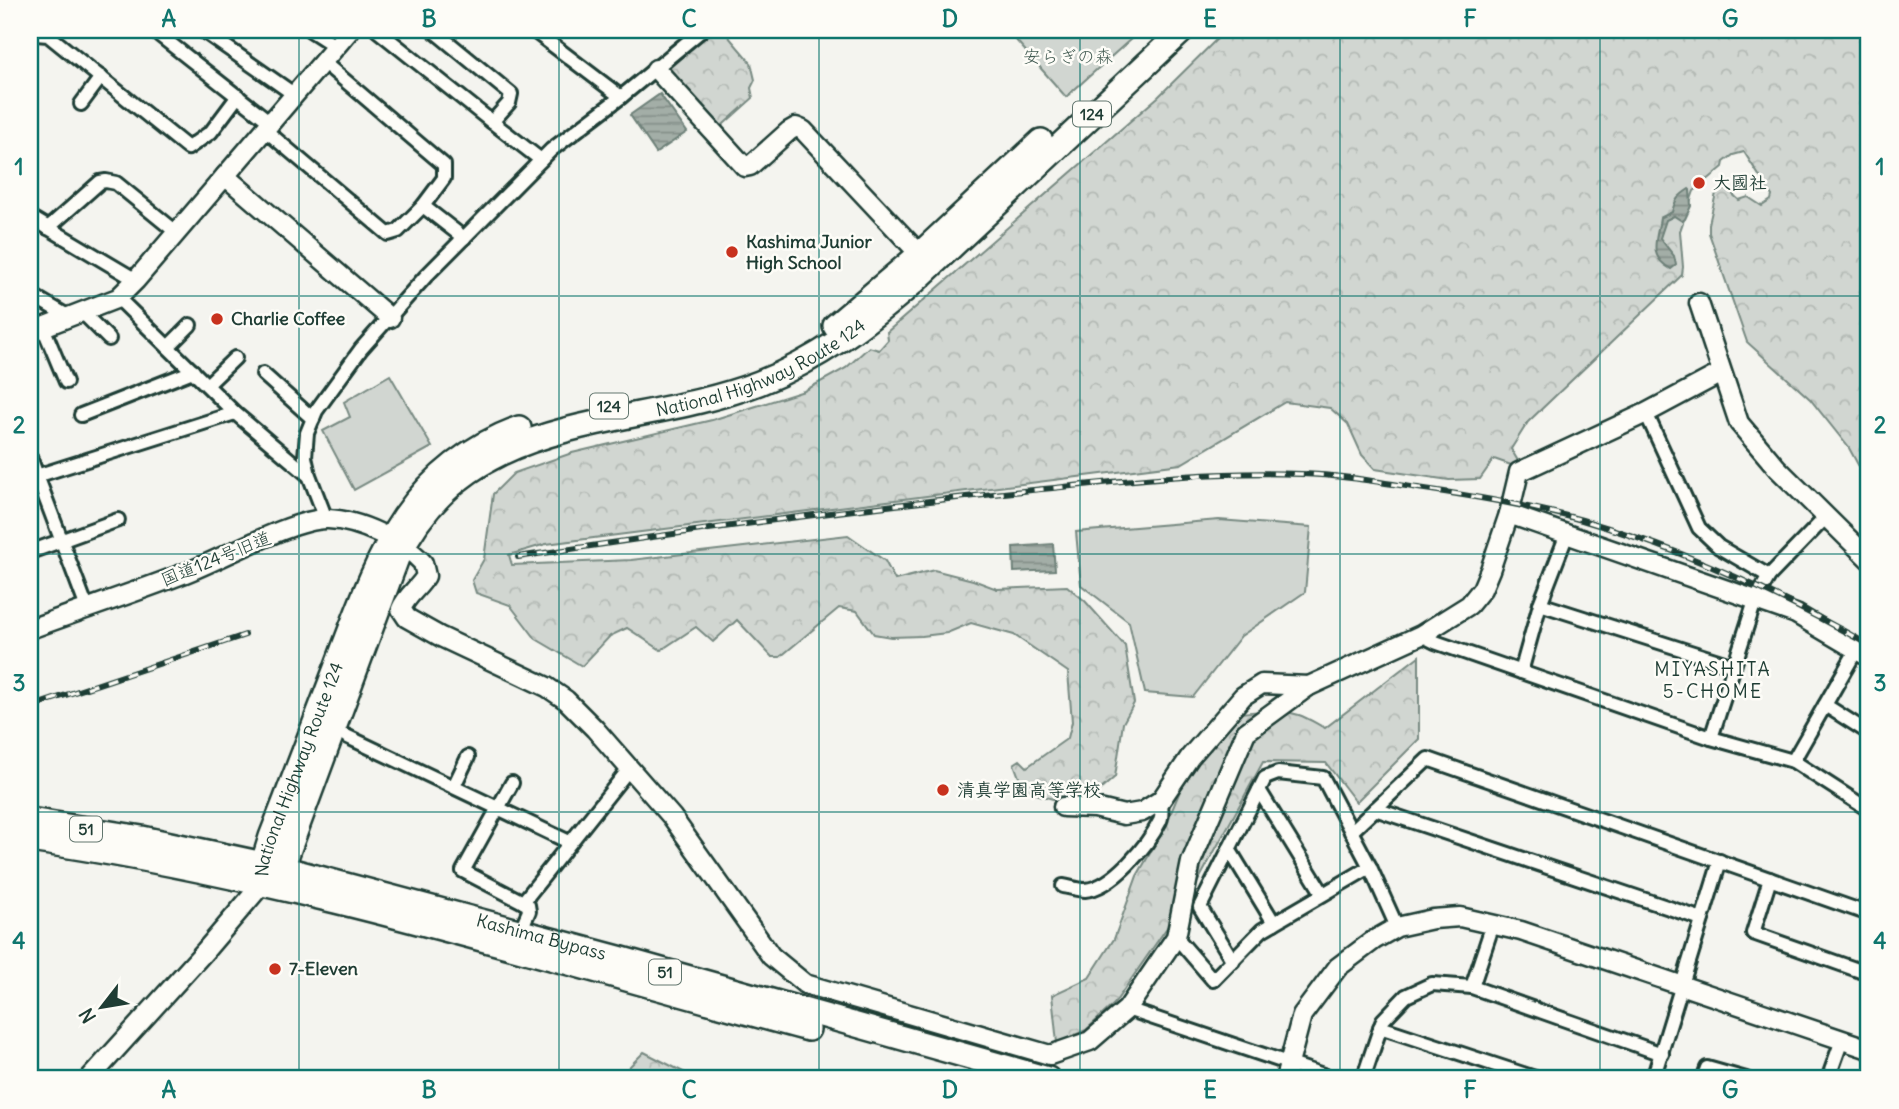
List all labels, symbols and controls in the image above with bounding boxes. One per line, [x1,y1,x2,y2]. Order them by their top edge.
text: A [162,4,177,33]
text: B [421,4,437,33]
text: C [681,4,697,33]
text: D [942,4,958,33]
text: E [1203,4,1217,33]
text: F [1463,4,1477,33]
text: G [1722,4,1738,33]
park label: 安らぎの森 [1023,45,1113,68]
road number: 124 [1073,102,1111,126]
text: 1 [14,152,24,181]
text: 1 [1875,152,1885,181]
place label: 大國社 [1713,171,1767,194]
marker: 大國社 [1691,175,1707,191]
place label: Kashima Junior High School [746,230,872,274]
marker: Kashima Junior High School [724,244,740,260]
place label: Charlie Coffee [231,307,346,330]
marker: Charlie Coffee [209,311,225,327]
street label: National Highway Route 124 [654,314,870,421]
road number: 124 [590,394,628,418]
text: 2 [13,410,26,439]
text: 2 [1874,410,1887,439]
street label: 国道124号旧道 [157,526,274,591]
district label: MIYASHITA 5-CHOME [1654,657,1772,703]
street label: National Highway Route 124 [250,659,348,877]
text: 3 [12,668,26,697]
text: 3 [1873,668,1887,697]
place label: 清真学園高等学校 [957,778,1101,801]
marker: 清真学園高等学校 [935,782,951,798]
road number: 51 [70,816,102,842]
street label: Kashima Bypass [474,908,609,965]
text: 4 [12,926,26,955]
text: 4 [1873,926,1887,955]
place label: 7-Eleven [289,957,359,980]
road number: 51 [649,960,681,984]
marker: 7-Eleven [267,961,283,977]
north arrow [66,972,136,1042]
text: N [74,1004,101,1028]
text: A [162,1075,177,1104]
text: B [421,1075,437,1104]
text: C [681,1075,697,1104]
text: D [942,1075,958,1104]
text: E [1203,1075,1217,1104]
text: F [1463,1075,1477,1104]
text: G [1722,1075,1738,1104]

